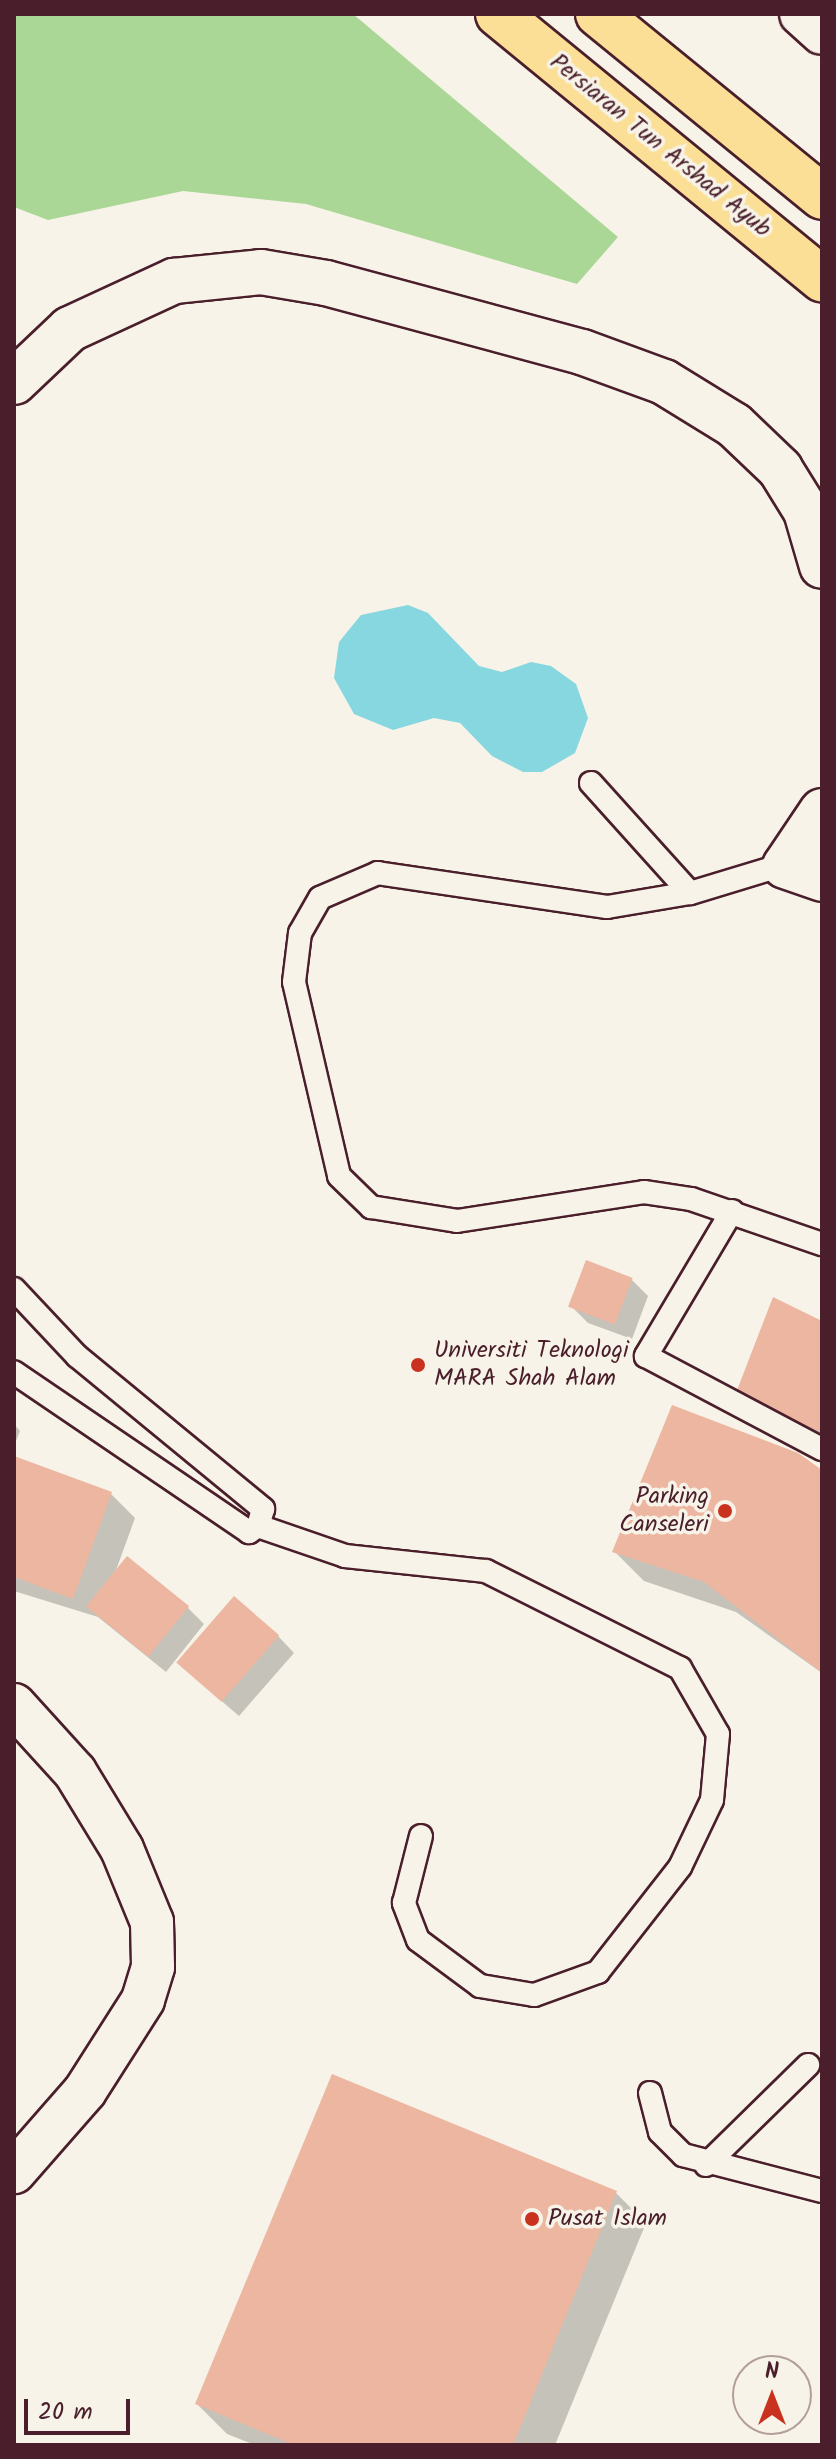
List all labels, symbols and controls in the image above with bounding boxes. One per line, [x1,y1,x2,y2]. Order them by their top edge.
street label: Persiaran Tun Arshad Ayub [544,48,776,244]
place label: Universiti Teknologi MARA Shah Alam [434,1337,629,1393]
marker: Universiti Teknologi MARA Shah Alam [409,1356,427,1374]
place label: Parking Canseleri [619,1483,709,1539]
marker: Parking Canseleri [716,1502,734,1520]
place label: Pusat Islam [548,2205,667,2233]
marker: Pusat Islam [523,2210,541,2228]
north arrow [732,2355,812,2435]
text: N [765,2355,779,2390]
scale bar [28,2383,134,2433]
text: 20 m [38,2393,93,2432]

